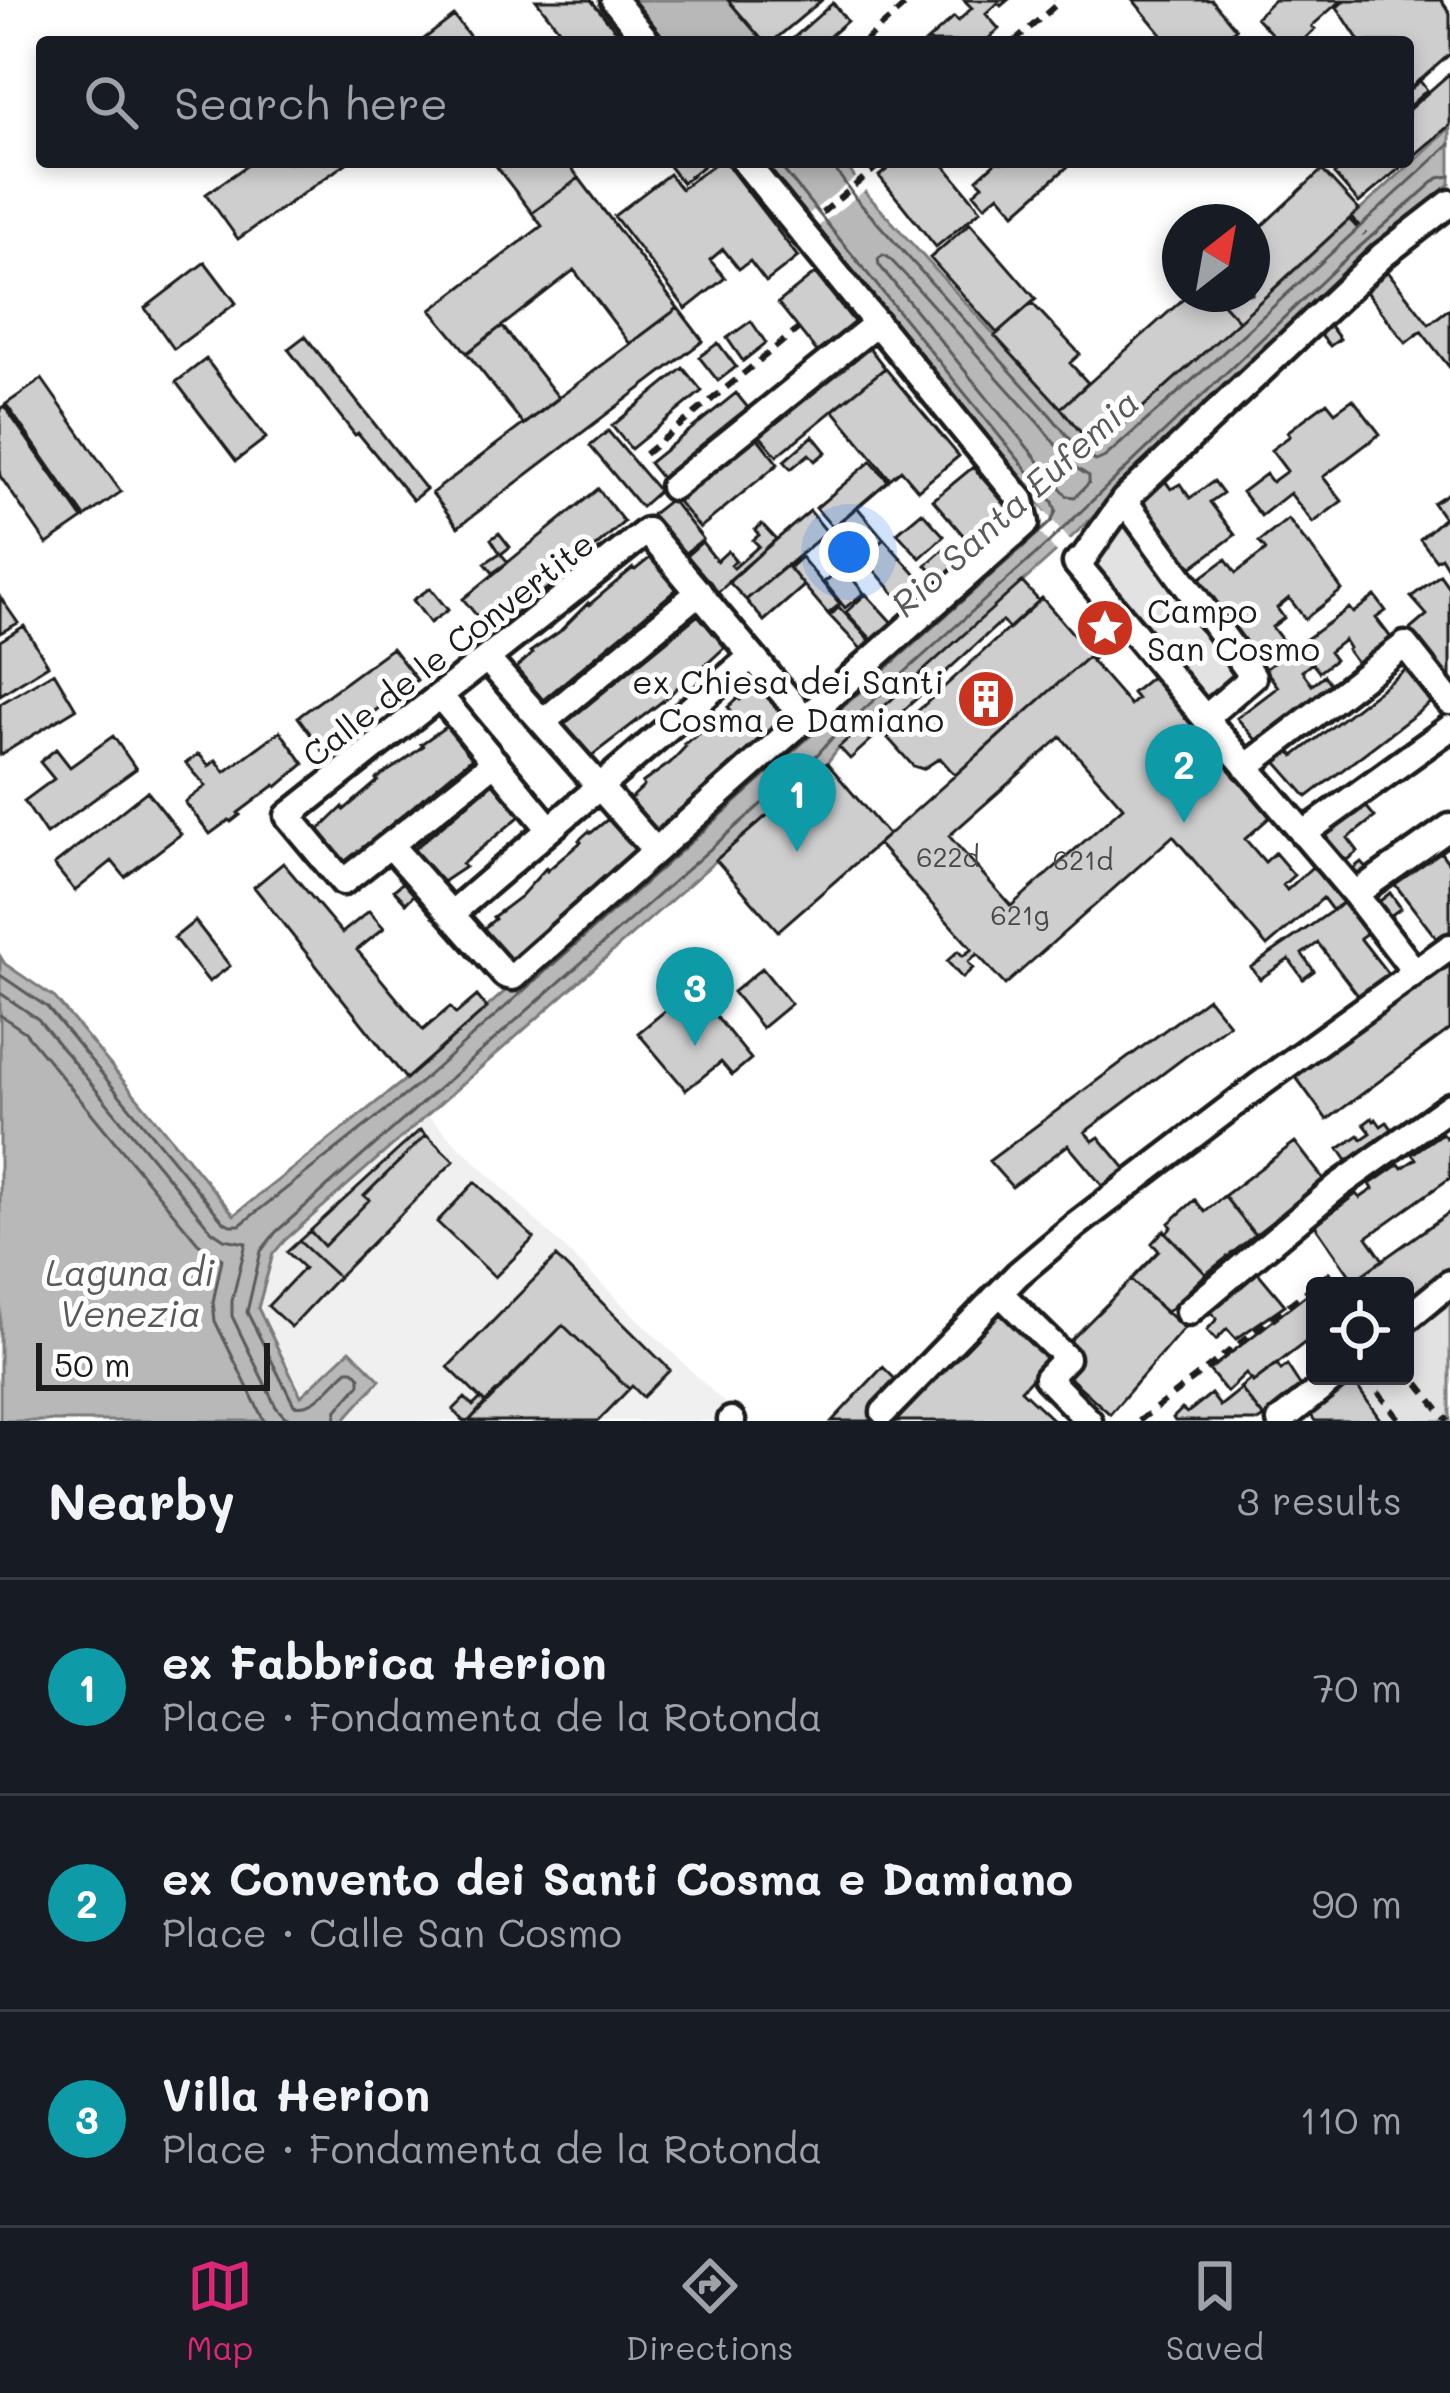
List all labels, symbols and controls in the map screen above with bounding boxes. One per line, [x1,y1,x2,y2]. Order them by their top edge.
search box [36,36,1414,168]
icon: search [78,69,144,135]
text: Search here [174,73,448,131]
north arrow [1162,204,1270,312]
water label: Rio Santa Eufemia [880,378,1148,626]
street label: Calle de le Convertite [293,521,601,775]
your location [819,522,879,582]
place label: Campo San Cosmo [1147,588,1320,669]
place icon: Campo San Cosmo [1074,597,1136,659]
place label: ex Chiesa dei Santi Cosma e Damiano [632,659,944,740]
building icon: ex Chiesa dei Santi Cosma e Damiano [955,668,1017,730]
pin: 2 [1145,724,1223,823]
pin: 1 [758,753,836,852]
house number: 622d [916,839,980,874]
house number: 621d [1053,842,1113,877]
house number: 621g [990,897,1050,932]
pin: 3 [656,947,734,1046]
water label: Laguna di Venezia [45,1248,215,1336]
map controls [1306,1277,1414,1385]
button: locate [1306,1277,1414,1385]
scale bar [36,1337,270,1390]
text: 50 m [54,1342,130,1385]
text: Nearby [48,1466,235,1533]
text: 3 results [1237,1474,1402,1525]
text: ex Fabbrica Herion [162,1632,607,1690]
text: 1 [78,1661,96,1712]
text: 70 m [1313,1661,1402,1712]
text: Place · Fondamenta de la Rotonda [162,1690,822,1741]
text: ex Convento dei Santi Cosma e Damiano [162,1848,1073,1906]
text: 2 [76,1877,98,1928]
text: 90 m [1311,1877,1402,1928]
text: Place · Calle San Cosmo [162,1906,622,1957]
text: Villa Herion [162,2064,430,2122]
text: 3 [75,2093,99,2144]
text: 110 m [1300,2093,1402,2144]
text: Place · Fondamenta de la Rotonda [162,2122,822,2173]
tab: Map [186,2253,253,2368]
tab: Directions [626,2253,793,2368]
tab: Saved [1166,2253,1264,2368]

